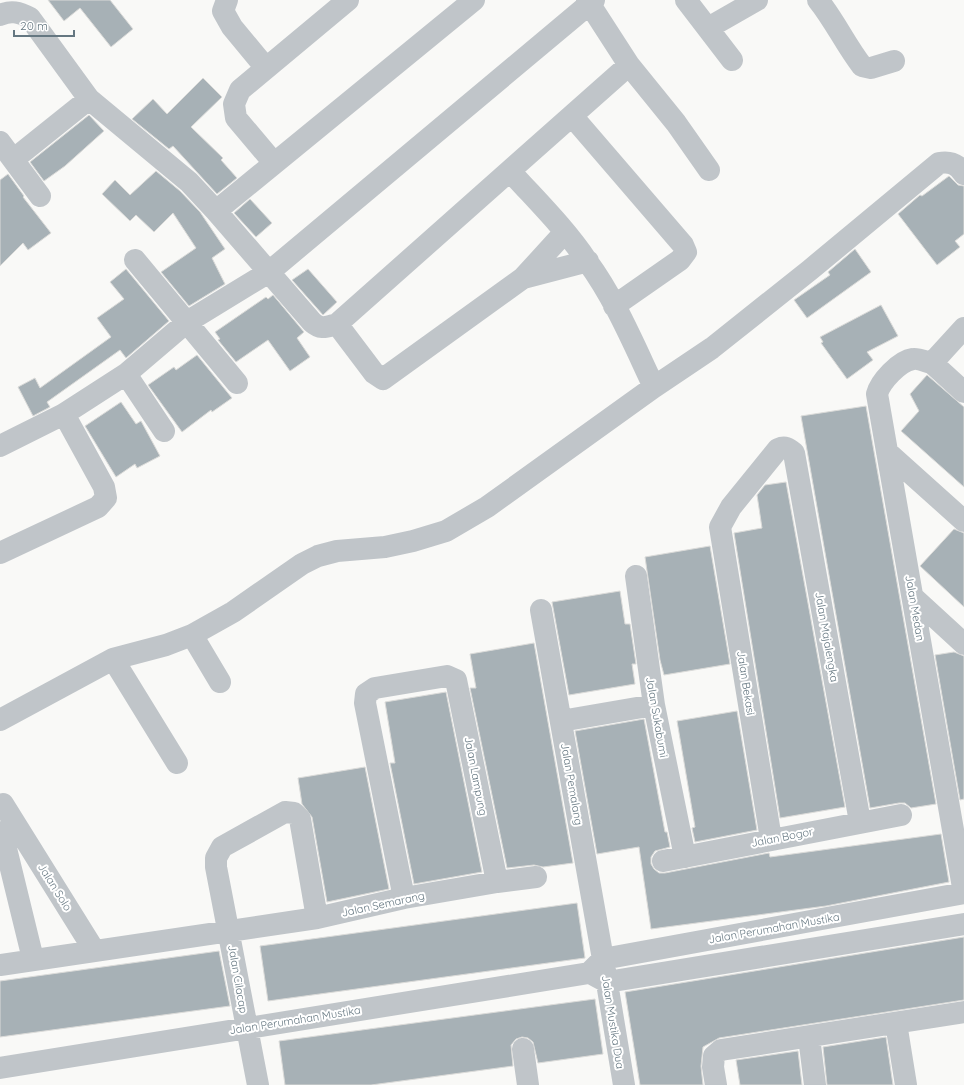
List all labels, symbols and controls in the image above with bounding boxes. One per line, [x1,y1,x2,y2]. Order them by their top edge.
scale bar [14,12,74,38]
text: 20 m [20,18,48,33]
street label: Jalan Medan [902,574,928,642]
street label: Jalan Majalengka [812,591,842,683]
street label: Jalan Bekasi [734,650,758,716]
street label: Jalan Sukabumi [643,676,671,758]
street label: Jalan Lampung [461,735,491,817]
street label: Jalan Pemalang [558,742,586,826]
street label: Jalan Bogor [750,824,815,850]
street label: Jalan Solo [35,861,75,914]
street label: Jalan Semarang [340,888,426,920]
street label: Jalan Perumahan Mustika [707,910,841,946]
street label: Jalan Cilacap [225,944,251,1015]
street label: Jalan Mustika Dua [599,974,627,1070]
street label: Jalan Perumahan Mustika [228,1003,362,1037]

